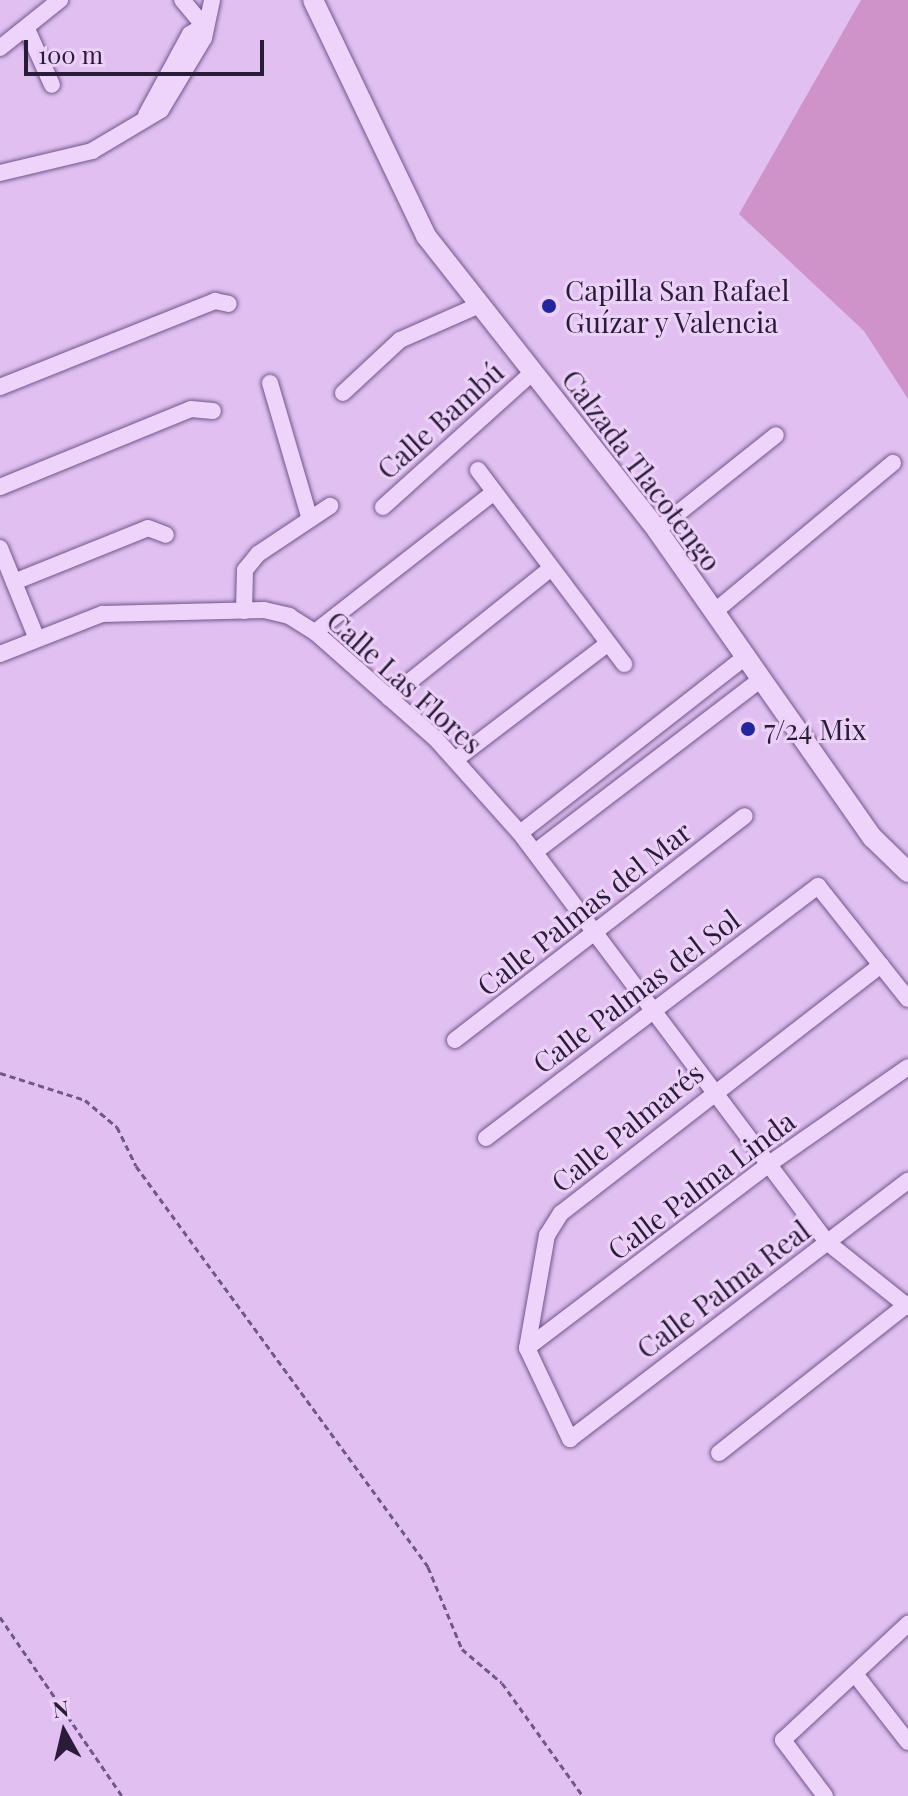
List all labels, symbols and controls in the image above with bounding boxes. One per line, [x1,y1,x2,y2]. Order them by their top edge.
scale bar [28,24,268,74]
text: 100 m [38,38,103,70]
place label: Capilla San Rafael Guízar y Valencia [565,273,790,339]
marker: Capilla San Rafael Guízar y Valencia [540,297,558,315]
street label: Calle Bambú [370,355,510,485]
street label: Calzada Tlacotengo [555,362,729,578]
street label: Calle Las Flores [320,603,490,761]
place label: 7/24 Mix [764,712,866,746]
marker: 7/24 Mix [739,720,757,738]
street label: Calle Palmas del Mar [470,814,698,1002]
street label: Calle Palmas del Sol [526,902,746,1080]
street label: Calle Palmarés [544,1056,710,1198]
street label: Calle Palma Linda [601,1104,801,1266]
street label: Calle Palma Real [630,1213,816,1365]
north arrow [24,1692,104,1772]
text: N [51,1692,71,1724]

